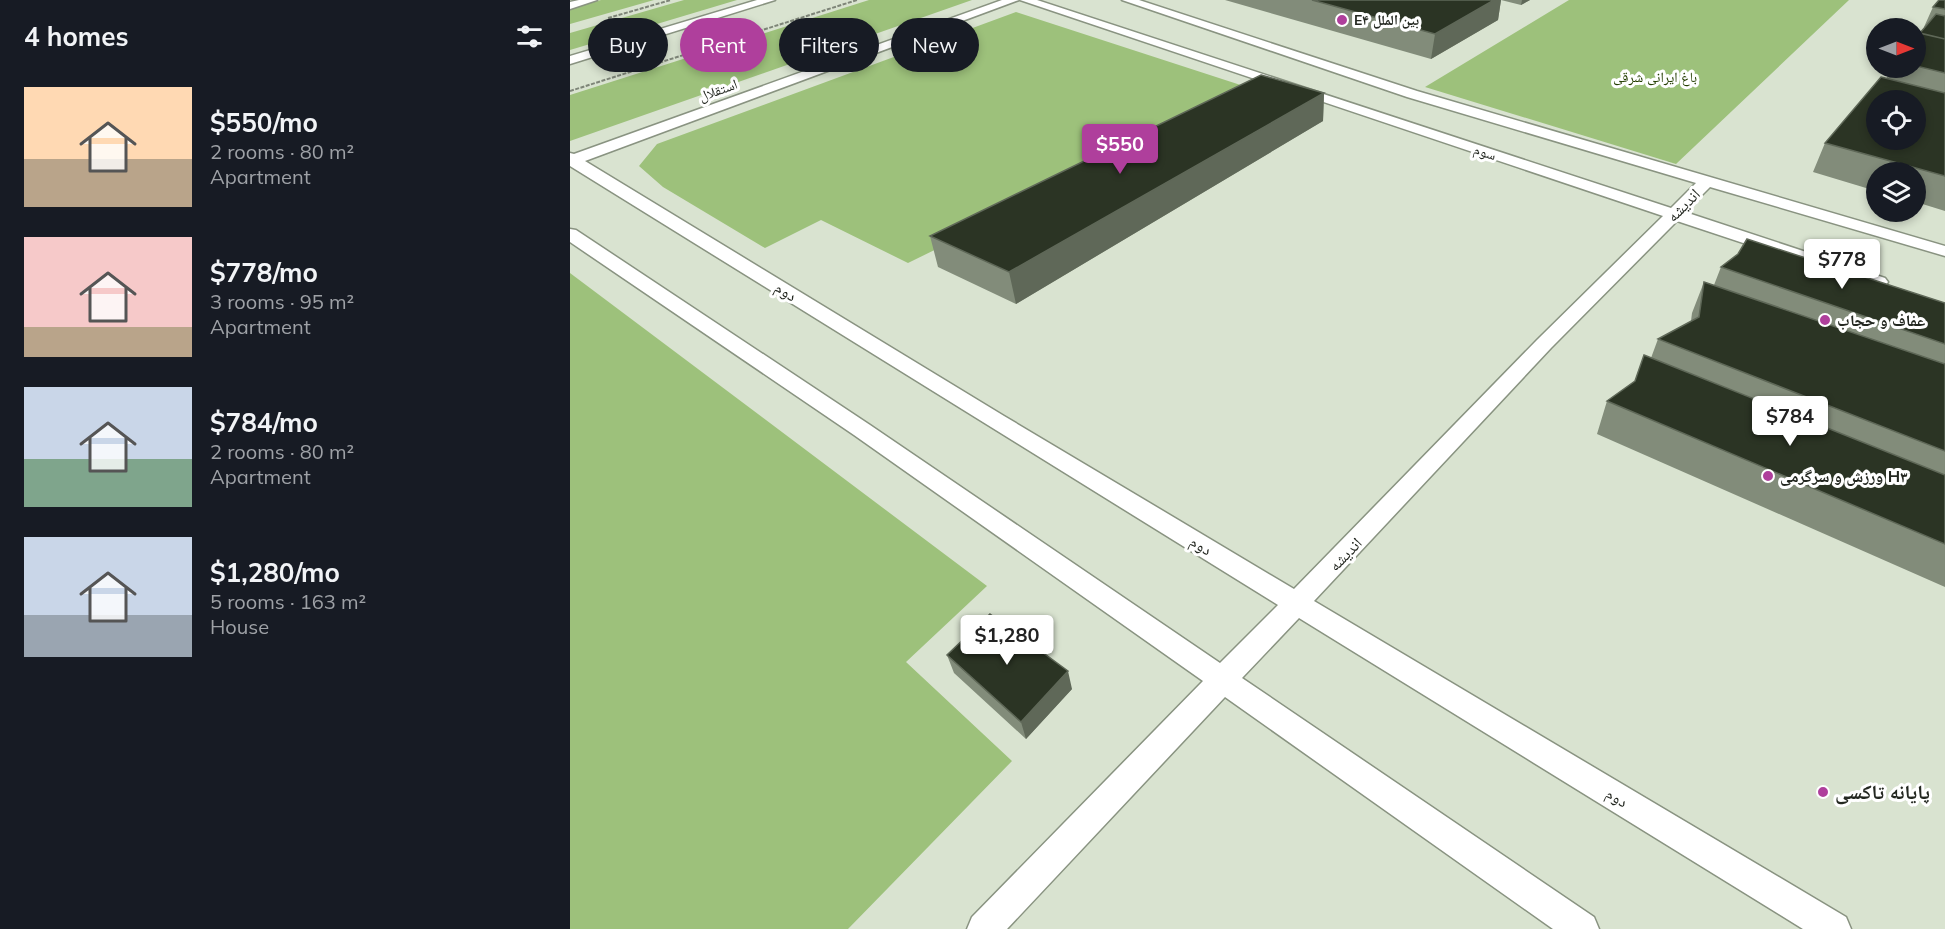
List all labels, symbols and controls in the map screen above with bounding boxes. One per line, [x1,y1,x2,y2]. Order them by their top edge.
place label: E۴ بین الملل [1354,11,1419,29]
marker: E۴ بین الملل [1335,13,1349,27]
chip: Buy [588,18,668,72]
chip: Rent [680,18,767,72]
chip: Filters [779,18,879,72]
chip: New [891,18,979,72]
north arrow [1866,18,1926,78]
map controls [1866,18,1926,222]
text: 4 homes [24,20,128,53]
icon: filters [513,20,546,53]
park label: باغ ایرانی شرقی [1613,68,1697,87]
street label: استقلال [696,75,740,105]
button: locate [1866,90,1926,150]
text: $550/mo [210,106,318,139]
icon: home [72,111,144,183]
pin: $550 [1084,124,1156,175]
text: $550 [1096,131,1144,156]
text: 2 rooms · 80 m² [210,139,354,164]
street label: سوم [1471,140,1499,165]
button: layers [1866,162,1926,222]
text: Apartment [210,164,311,189]
street label: اندیشه [1662,184,1704,226]
pin: $778 [1806,239,1878,290]
text: $778 [1818,246,1866,271]
text: $778/mo [210,256,318,289]
icon: home [72,261,144,333]
street label: دوم [771,277,801,306]
text: 3 rooms · 95 m² [210,289,354,314]
place label: عفاف و حجاب [1837,310,1925,330]
marker: عفاف و حجاب [1818,313,1832,327]
text: Apartment [210,314,311,339]
pin: $784 [1754,396,1826,447]
text: $784 [1766,403,1814,428]
text: $784/mo [210,406,318,439]
icon: home [72,411,144,483]
text: 2 rooms · 80 m² [210,439,354,464]
text: Apartment [210,464,311,489]
place label: ورزش و سرگرمی H۳ [1780,466,1908,486]
marker: ورزش و سرگرمی H۳ [1761,469,1775,483]
street label: دوم [1186,531,1216,560]
street label: اندیشه [1324,533,1366,575]
text: $1,280/mo [210,556,340,589]
icon: home [72,561,144,633]
text: 5 rooms · 163 m² [210,589,366,614]
text: House [210,614,269,639]
pin: $1,280 [958,615,1056,666]
text: $1,280 [975,622,1039,647]
place label: پایانه تاکسی [1835,779,1930,805]
street label: دوم [1602,783,1632,812]
marker: پایانه تاکسی [1816,785,1830,799]

